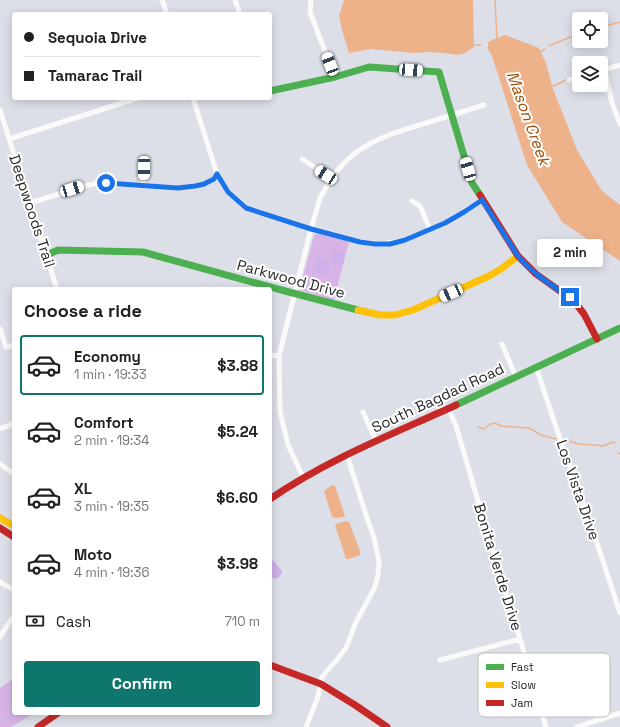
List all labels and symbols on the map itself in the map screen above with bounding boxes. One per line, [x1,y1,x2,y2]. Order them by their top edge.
car [320,51,340,77]
car [399,63,423,77]
water label: Mason Creek [502,68,556,170]
street label: Deepwoods Trail [5,152,60,270]
car [138,156,150,180]
car [459,156,477,182]
car [313,163,339,187]
route start [97,174,115,192]
car [59,180,85,198]
callout: 2 min [537,239,603,267]
street label: Parkwood Drive [235,255,347,302]
car [438,283,464,303]
route end [561,288,579,306]
street label: South Bagdad Road [369,359,507,437]
street label: Los Vista Drive [552,437,605,543]
street label: Bonita Verde Drive [470,501,527,633]
legend [478,653,610,717]
text: Fast [511,660,534,674]
text: Slow [511,678,536,692]
text: Jam [511,696,533,710]

